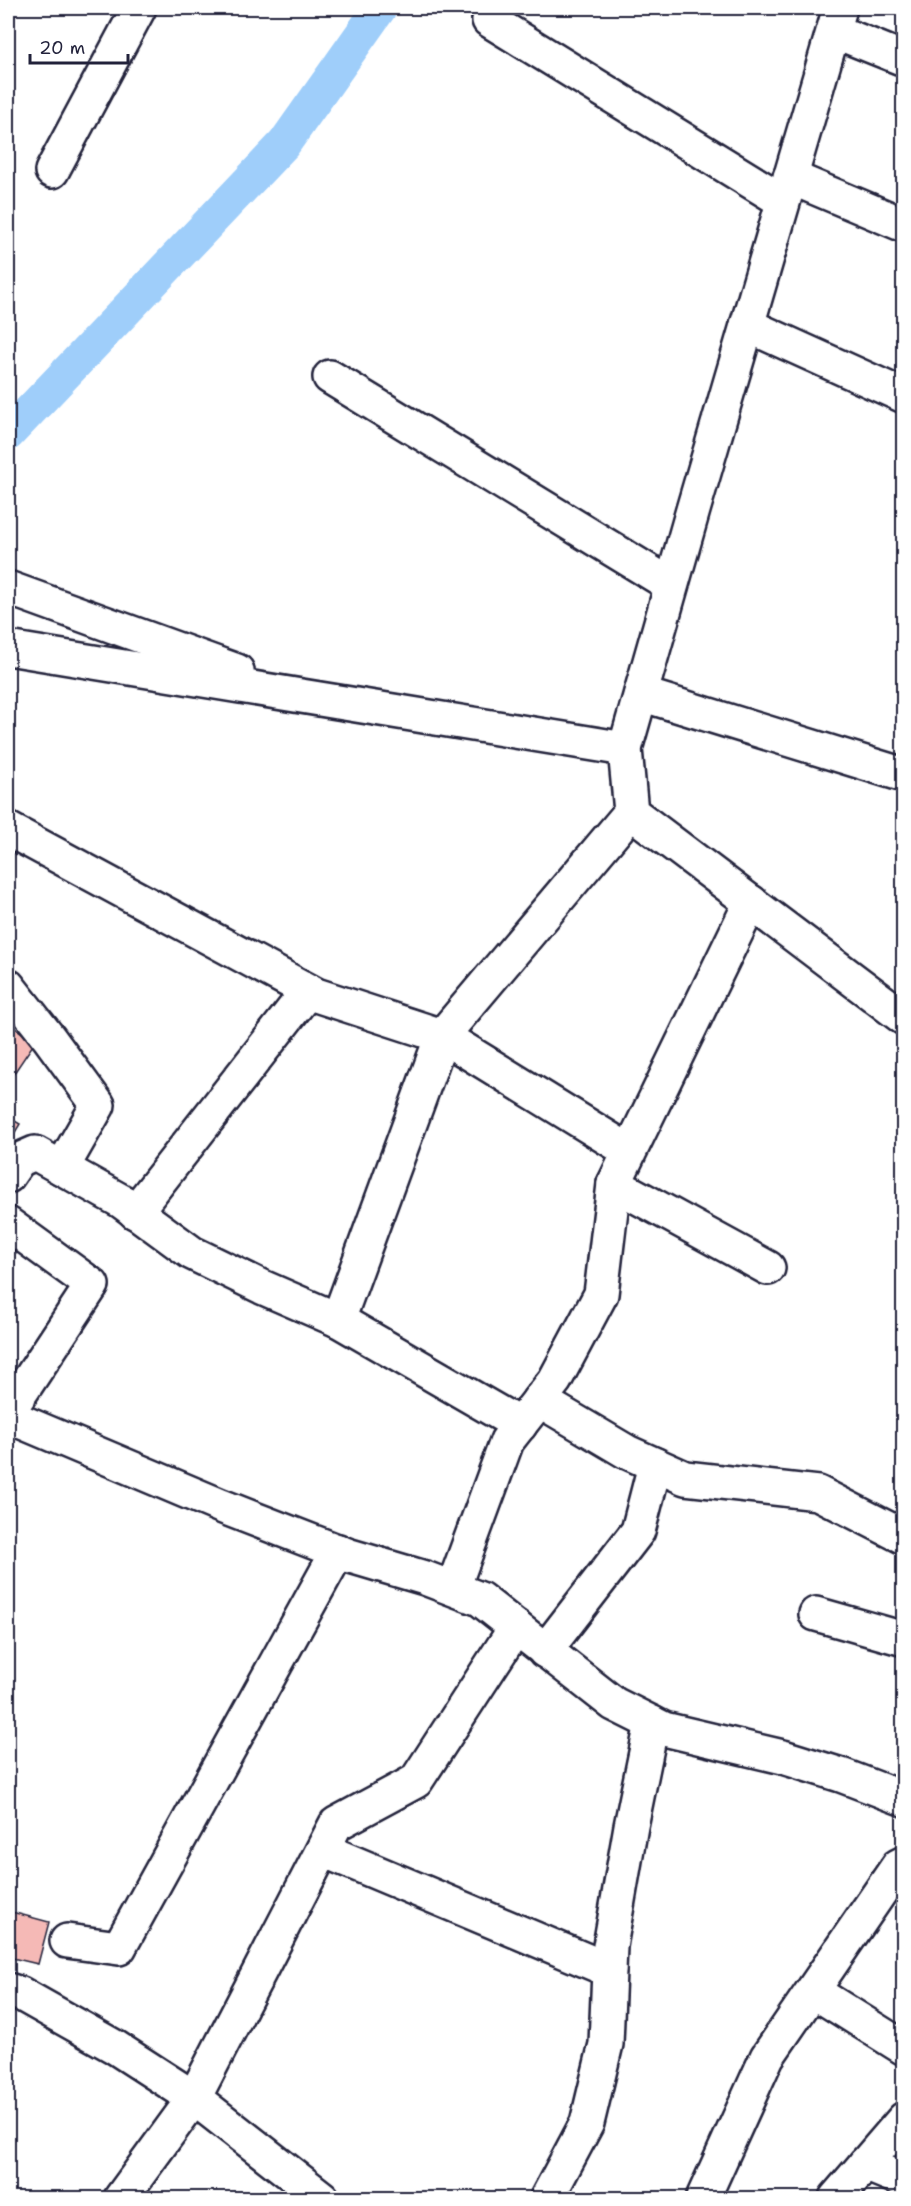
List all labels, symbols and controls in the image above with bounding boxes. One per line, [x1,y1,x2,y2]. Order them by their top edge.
scale bar [30,27,128,65]
text: 20 m [39,36,85,60]

